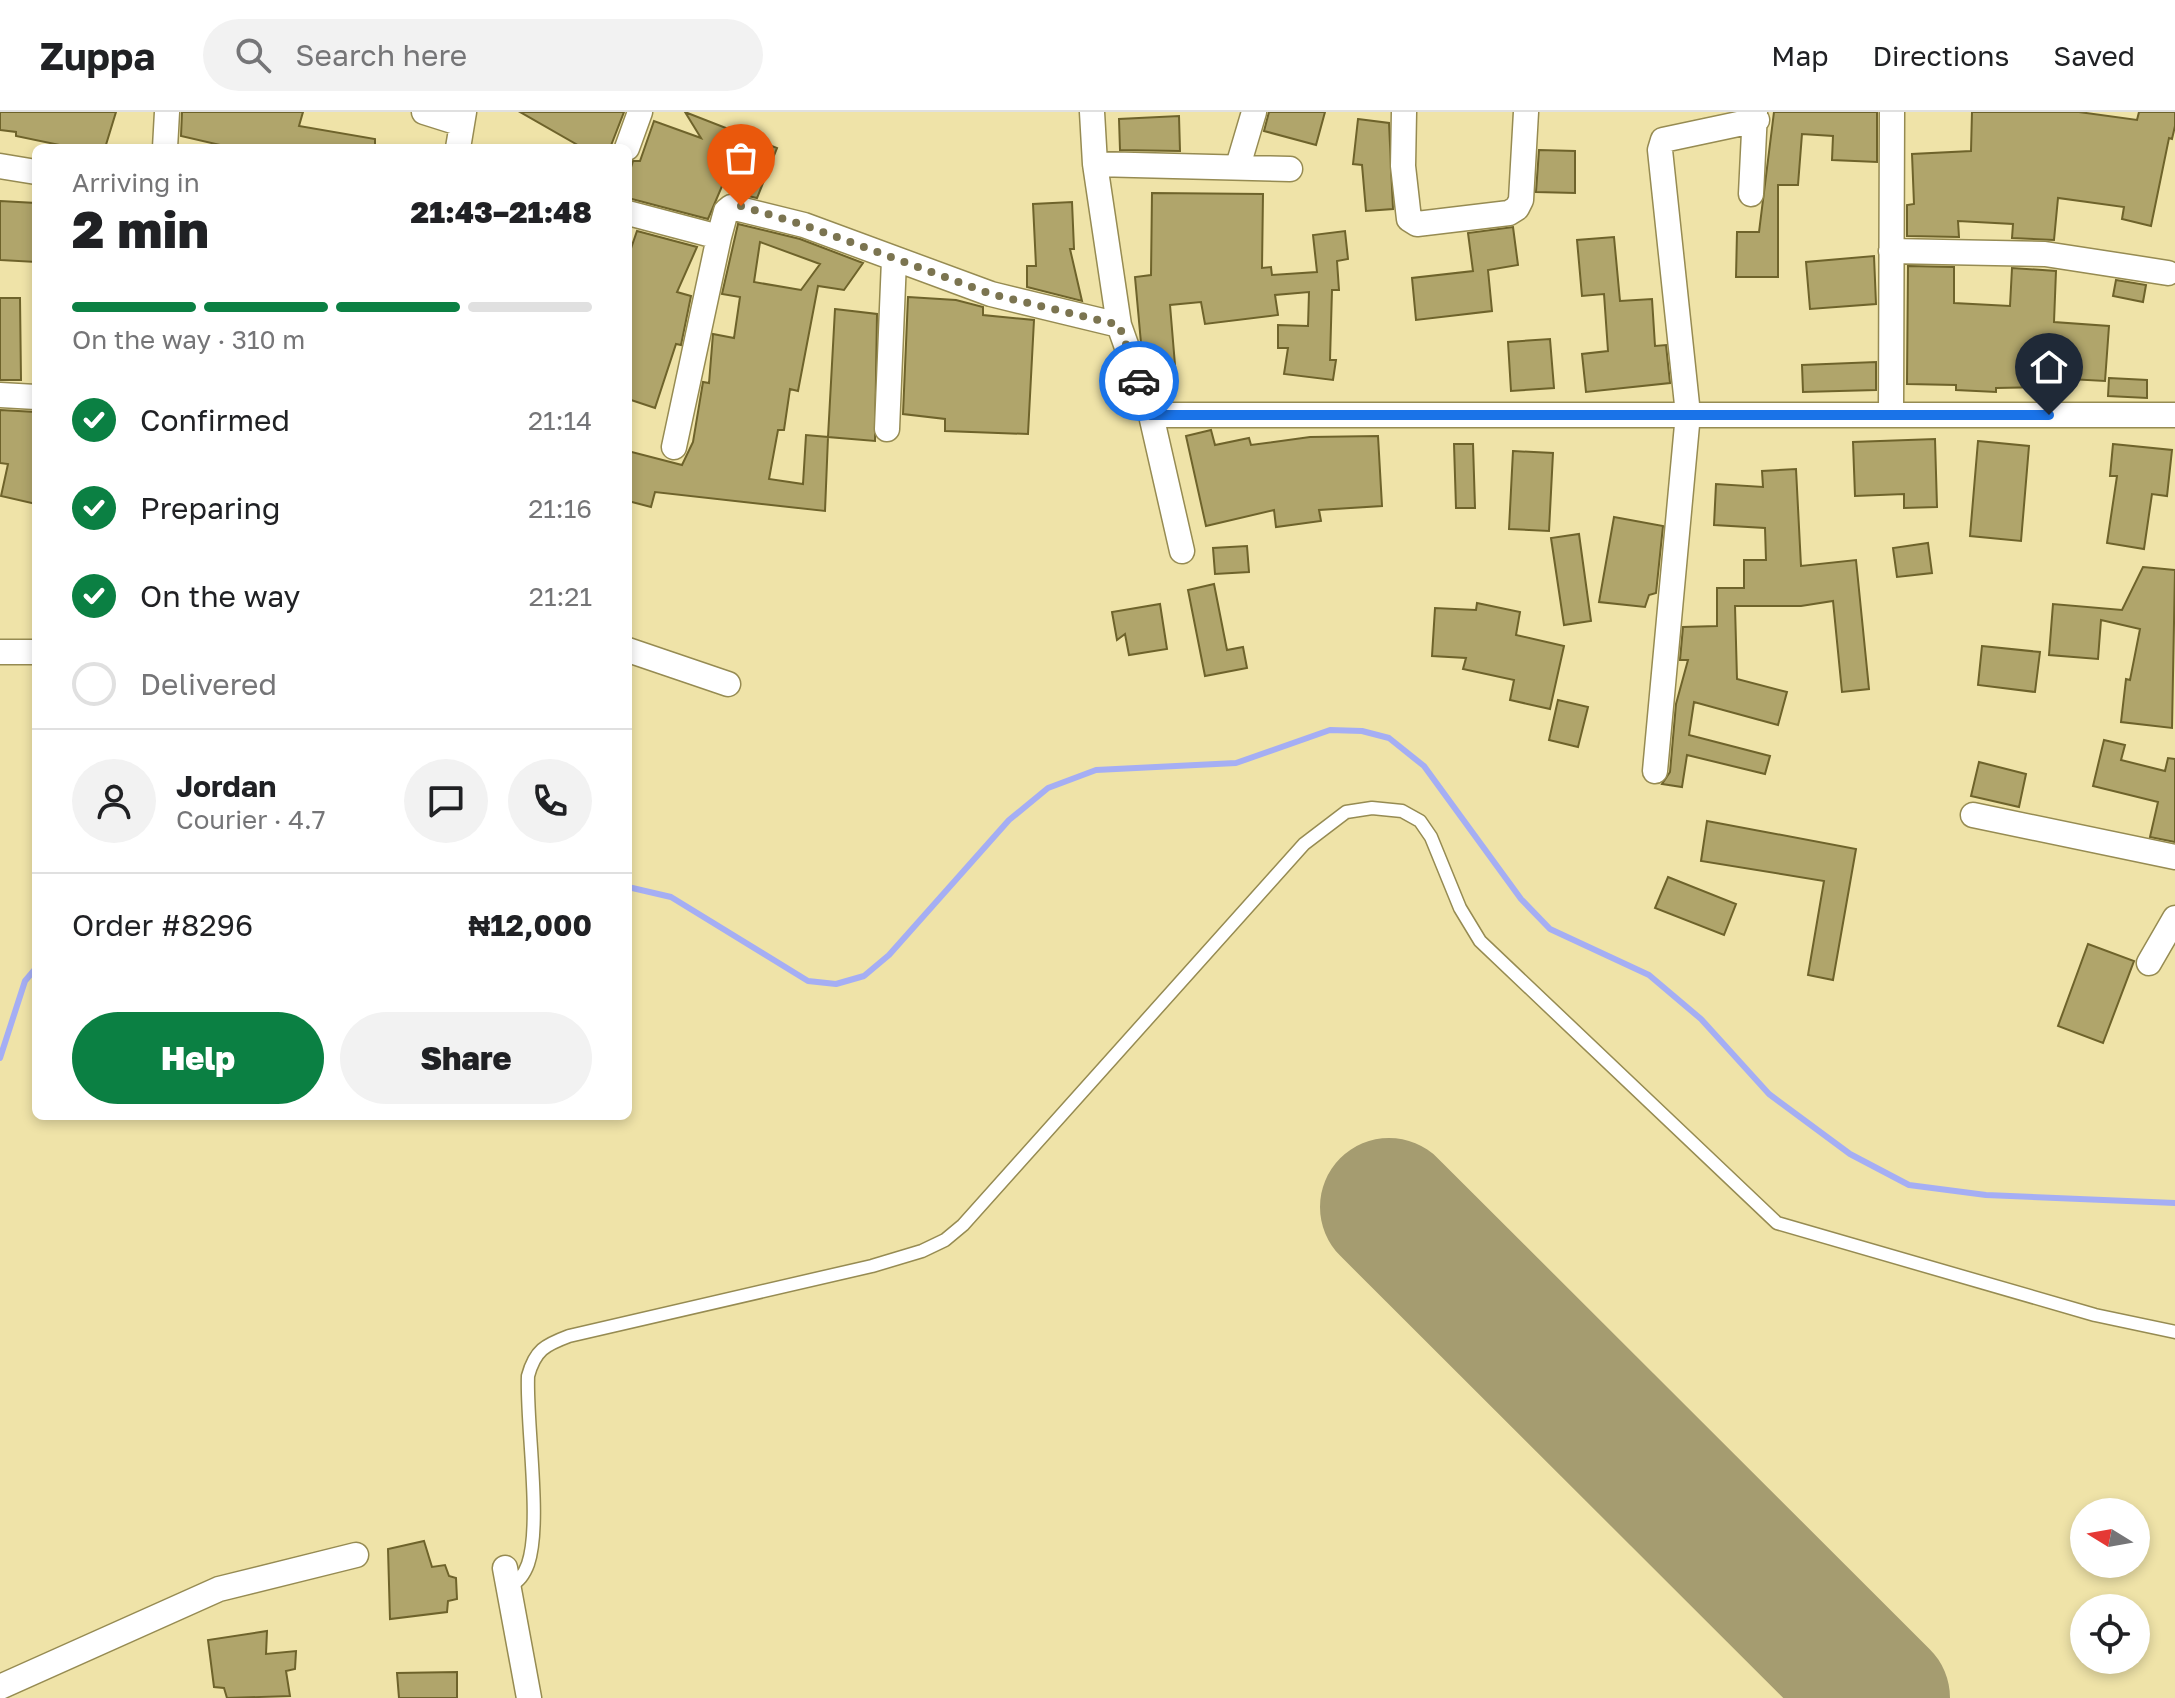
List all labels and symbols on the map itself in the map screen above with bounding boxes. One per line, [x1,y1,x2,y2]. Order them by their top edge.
pin [707,124,775,206]
pin [2015,333,2083,415]
courier [1099,341,1179,421]
north arrow [2070,1498,2150,1578]

